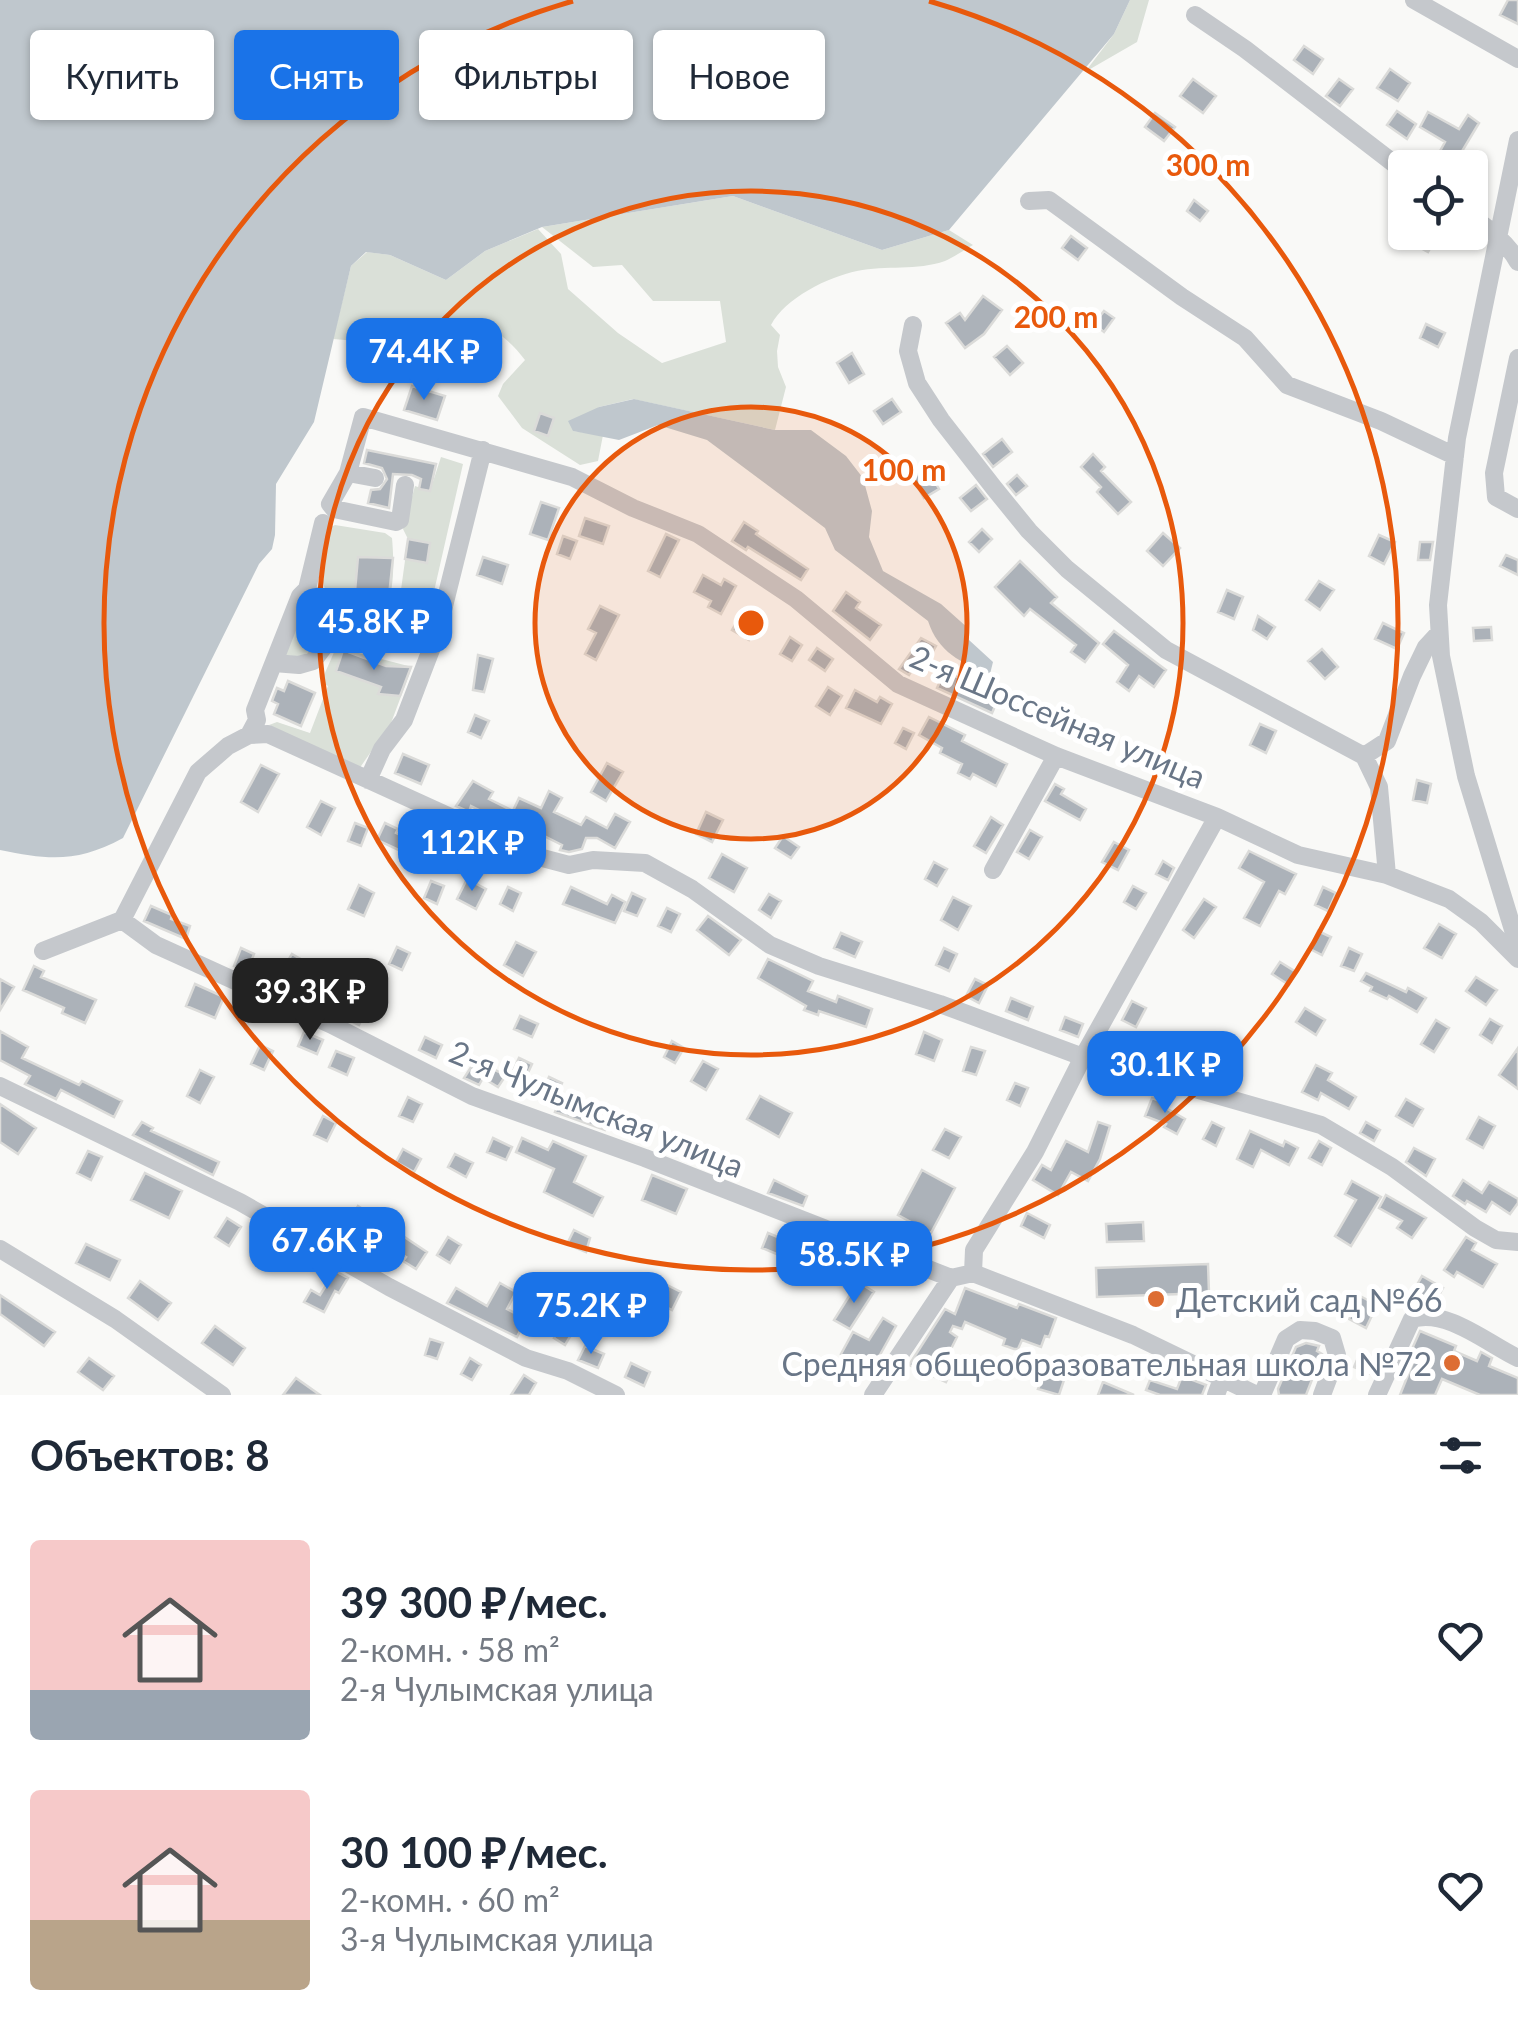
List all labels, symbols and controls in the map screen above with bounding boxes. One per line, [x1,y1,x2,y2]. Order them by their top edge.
chip: Купить [30,30,214,120]
chip: Снять [234,30,399,120]
chip: Фильтры [419,30,633,120]
chip: Новое [653,30,825,120]
text: 300 m [1166,146,1250,182]
map controls [1388,150,1488,250]
button: locate [1388,150,1488,250]
text: 200 m [1014,298,1098,334]
pin: 74.4K ₽ [332,318,516,403]
text: 74.4K ₽ [368,331,480,370]
text: 100 m [862,451,946,487]
pin: 45.8K ₽ [282,588,466,673]
text: 45.8K ₽ [318,601,430,640]
centre of rings [733,605,769,641]
street label: 2-я Шоссейная улица [904,636,1212,796]
pin: 112K ₽ [391,809,553,894]
text: 112K ₽ [420,822,524,861]
pin: 39.3K ₽ [218,958,402,1043]
text: 39.3K ₽ [254,971,366,1010]
street label: 2-я Чулымская улица [444,1031,750,1185]
pin: 30.1K ₽ [1073,1031,1257,1116]
text: 30.1K ₽ [1109,1044,1221,1083]
pin: 67.6K ₽ [235,1207,419,1292]
text: 67.6K ₽ [271,1220,383,1259]
pin: 58.5K ₽ [762,1221,946,1306]
text: 58.5K ₽ [798,1234,910,1273]
pin: 75.2K ₽ [499,1272,683,1357]
place label: Детский сад №66 [1176,1280,1443,1319]
text: 75.2K ₽ [535,1285,647,1324]
marker: Детский сад №66 [1145,1288,1167,1310]
place label: Средняя общеобразовательная школа №72 [782,1344,1432,1383]
marker: Средняя общеобразовательная школа №72 [1441,1352,1463,1374]
icon: filters [1433,1428,1488,1483]
text: Объектов: 8 [30,1430,270,1480]
text: 39 300 ₽/мес. [340,1577,608,1627]
icon: home [110,1580,230,1700]
icon: heart [1433,1613,1488,1668]
text: 2-комн. · 58 m² [340,1630,560,1669]
text: 2-я Чулымская улица [340,1669,654,1708]
text: 30 100 ₽/мес. [340,1827,608,1877]
icon: home [110,1830,230,1950]
icon: heart [1433,1863,1488,1918]
text: 2-комн. · 60 m² [340,1880,560,1919]
text: 3-я Чулымская улица [340,1919,654,1958]

